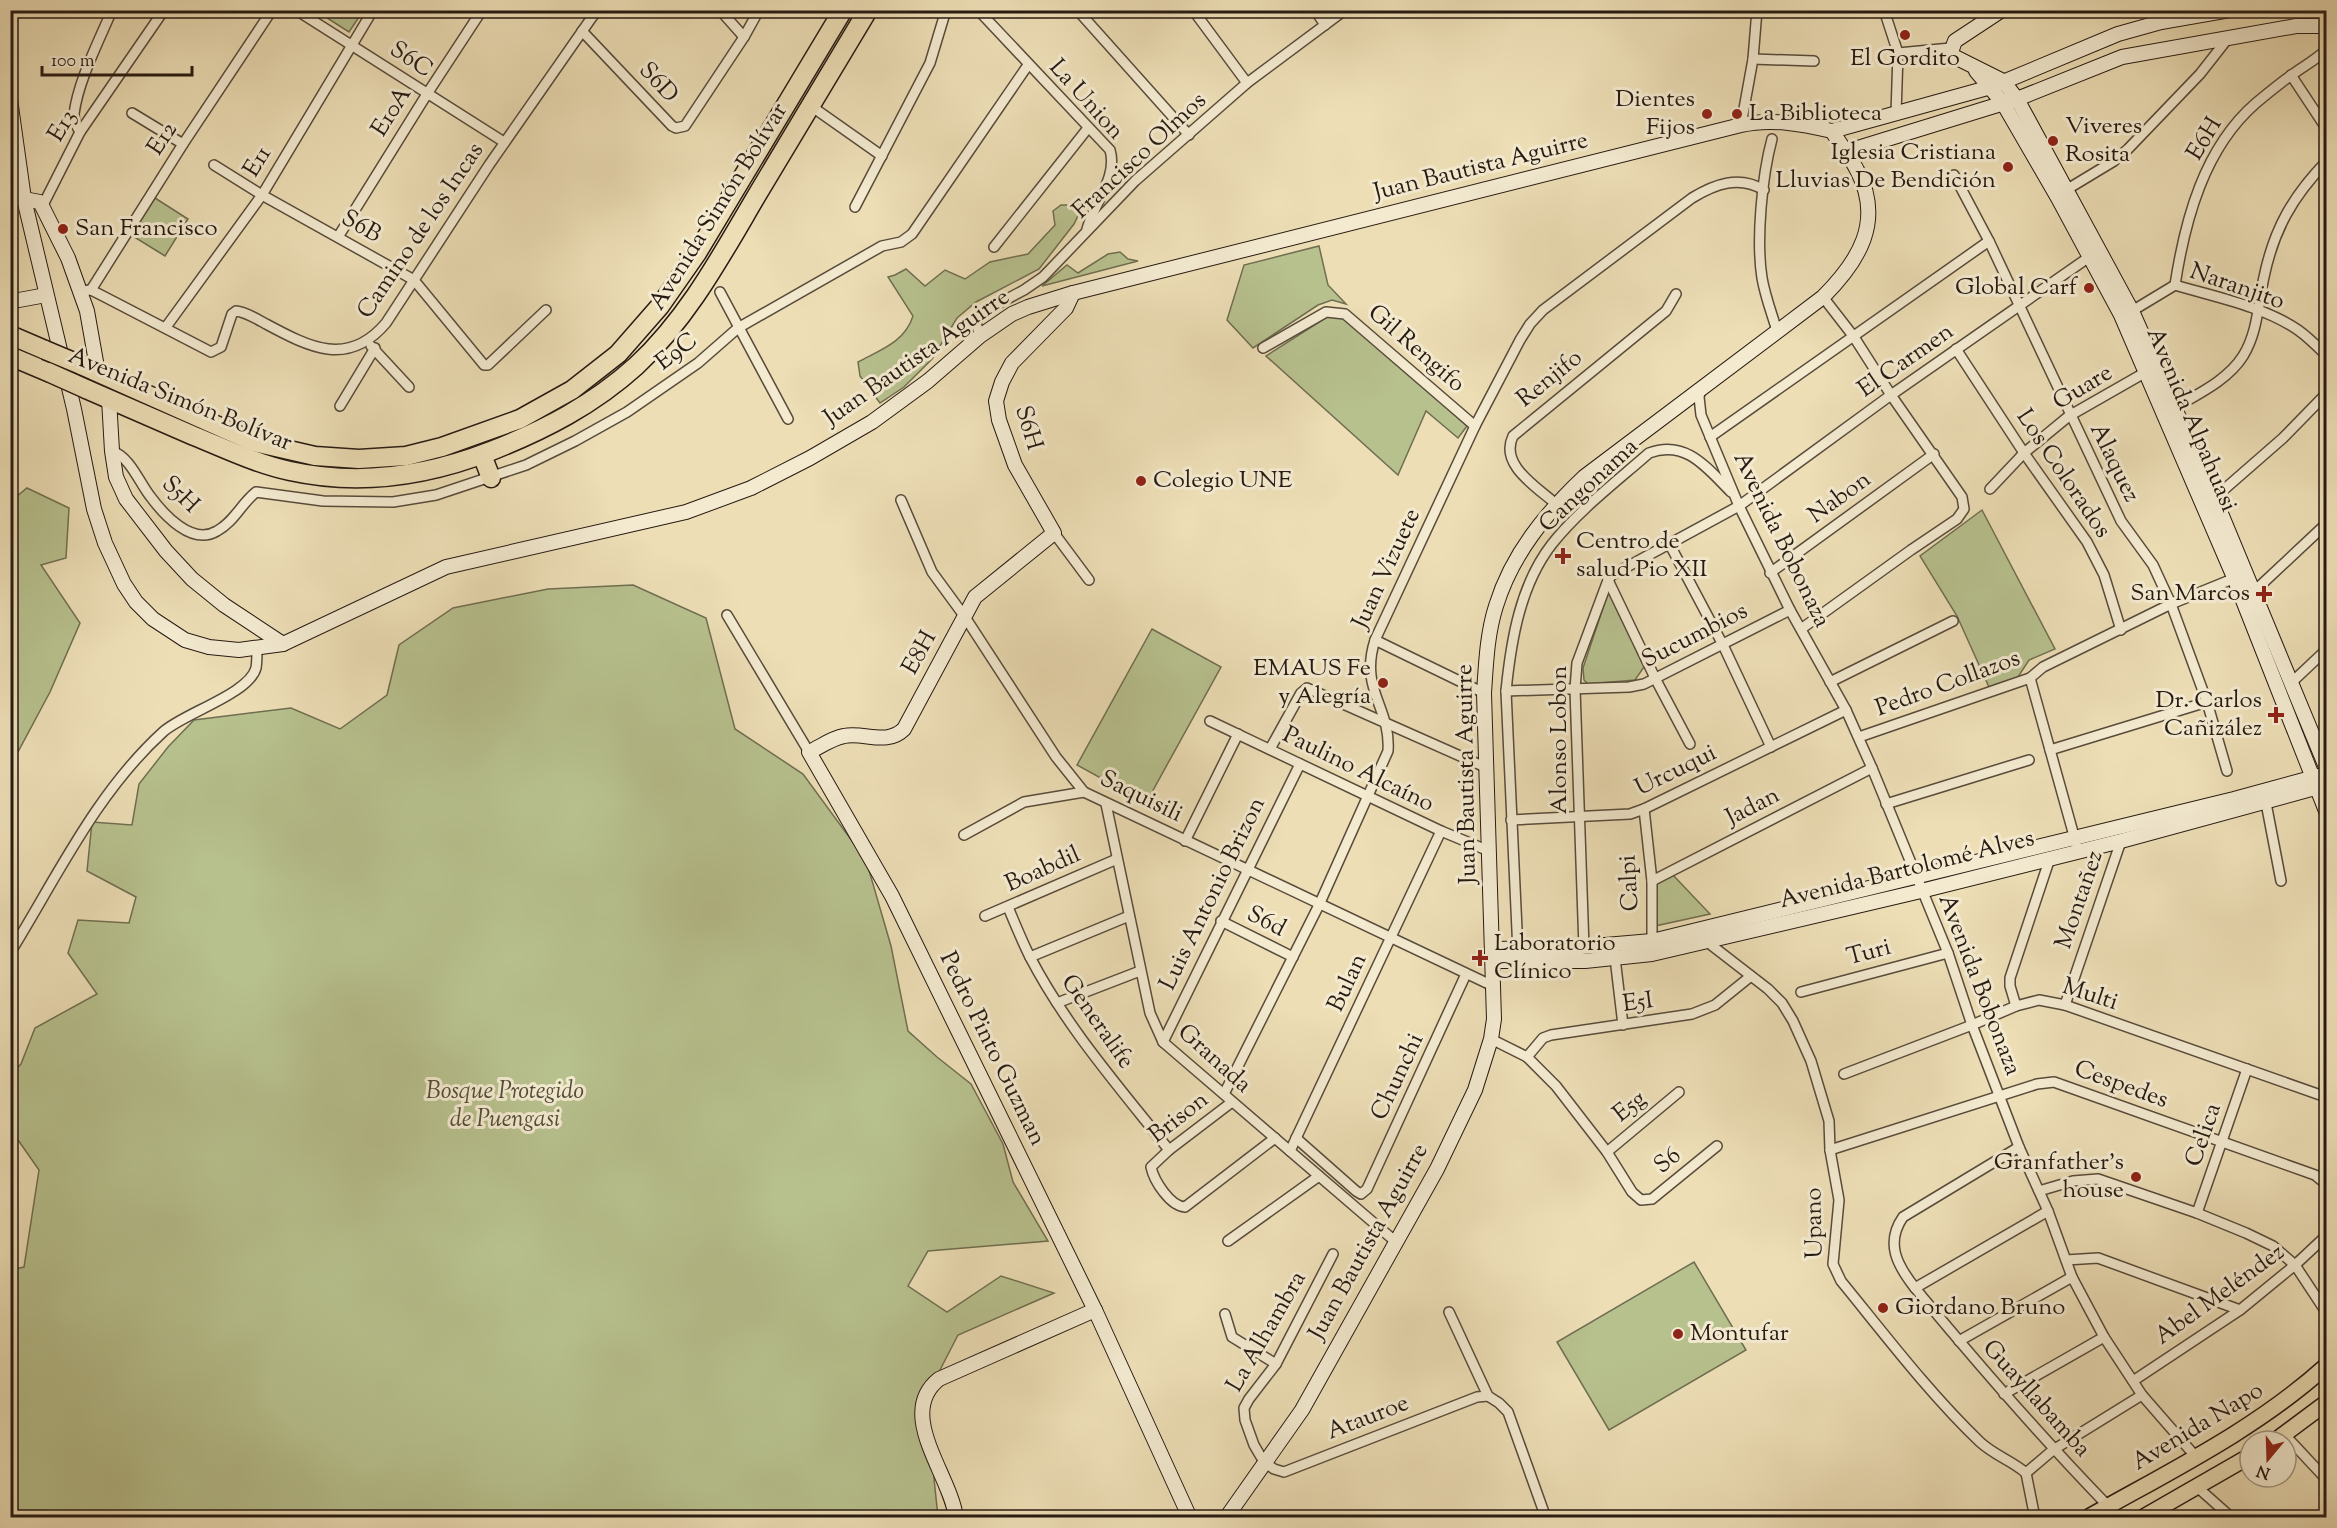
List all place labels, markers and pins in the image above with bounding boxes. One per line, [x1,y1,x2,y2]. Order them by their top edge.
marker: El Gordito [1898,28,1912,42]
place label: El Gordito [1850,42,1960,76]
place label: Dientes Fijos [1615,83,1695,145]
place label: La Biblioteca [1749,97,1882,131]
marker: Dientes Fijos [1700,107,1714,121]
marker: La Biblioteca [1730,107,1744,121]
place label: Viveres Rosita [2065,110,2142,172]
marker: Viveres Rosita [2046,134,2060,148]
place label: Iglesia Cristiana Lluvias De Bendición [1776,136,1996,198]
marker: Iglesia Cristiana Lluvias De Bendición [2001,160,2015,174]
place label: San Francisco [75,212,218,246]
marker: San Francisco [56,222,70,236]
place label: Global Carf [1955,271,2079,305]
marker: Global Carf [2082,281,2096,295]
place label: Colegio UNE [1153,464,1293,498]
marker: Colegio UNE [1134,474,1148,488]
place label: Centro de salud Pio XII [1576,525,1707,587]
marker: Centro de salud Pio XII [1554,547,1572,565]
place label: San Marcos [2130,577,2250,611]
marker: San Marcos [2255,585,2273,603]
place label: EMAUS Fe y Alegría [1253,652,1371,714]
marker: EMAUS Fe y Alegría [1376,676,1390,690]
place label: Dr. Carlos Cañizález [2155,684,2262,746]
marker: Dr. Carlos Cañizález [2267,706,2285,724]
place label: Laboratorio Clínico [1494,927,1616,989]
marker: Laboratorio Clínico [1471,949,1489,967]
place label: Granfather's house [1994,1146,2124,1208]
marker: Granfather's house [2129,1170,2143,1184]
place label: Giordano Bruno [1895,1291,2065,1325]
marker: Giordano Bruno [1876,1301,1890,1315]
place label: Montufar [1690,1317,1789,1351]
marker: Montufar [1671,1327,1685,1341]

